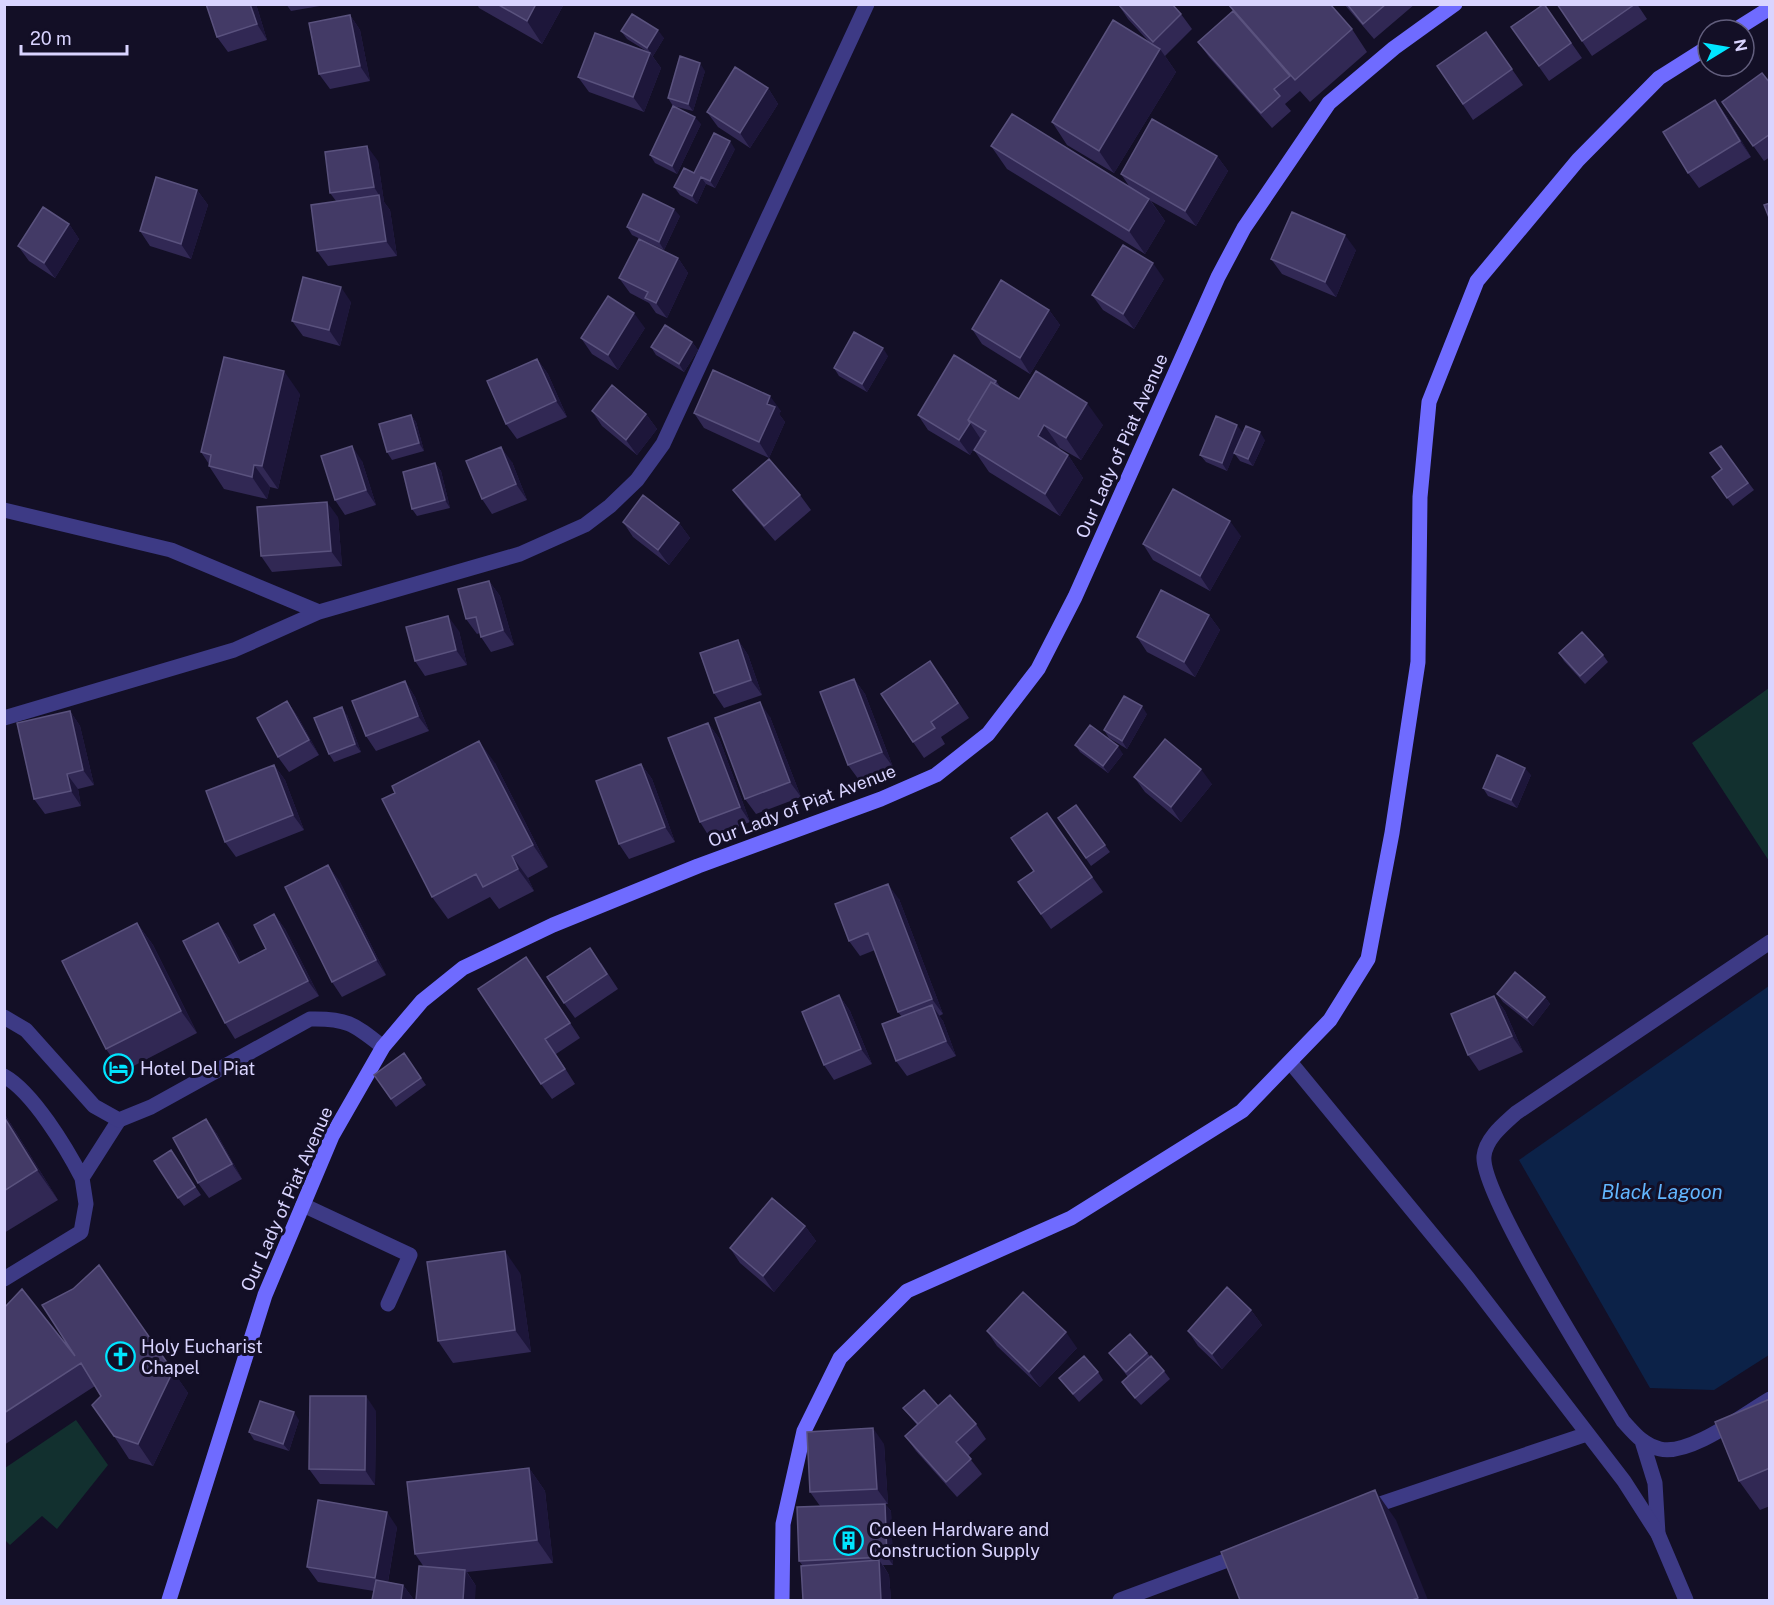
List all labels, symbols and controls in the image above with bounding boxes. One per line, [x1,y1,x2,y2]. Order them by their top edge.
scale bar [21,18,128,56]
north arrow [1696,18,1756,78]
text: 20 m [30,28,72,49]
text: N [1730,37,1751,53]
street label: Our Lady of Piat Avenue [1071,350,1172,541]
street label: Our Lady of Piat Avenue [705,760,899,851]
hotel icon: Hotel Del Piat [103,1053,135,1085]
place label: Hotel Del Piat [140,1058,255,1079]
street label: Our Lady of Piat Avenue [236,1103,337,1294]
water label: Black Lagoon [1601,1180,1723,1204]
place label: Holy Eucharist Chapel [141,1336,263,1378]
church icon: Holy Eucharist Chapel [104,1341,136,1373]
place label: Coleen Hardware and Construction Supply [869,1519,1049,1561]
building icon: Coleen Hardware and Construction Supply [832,1524,864,1556]

